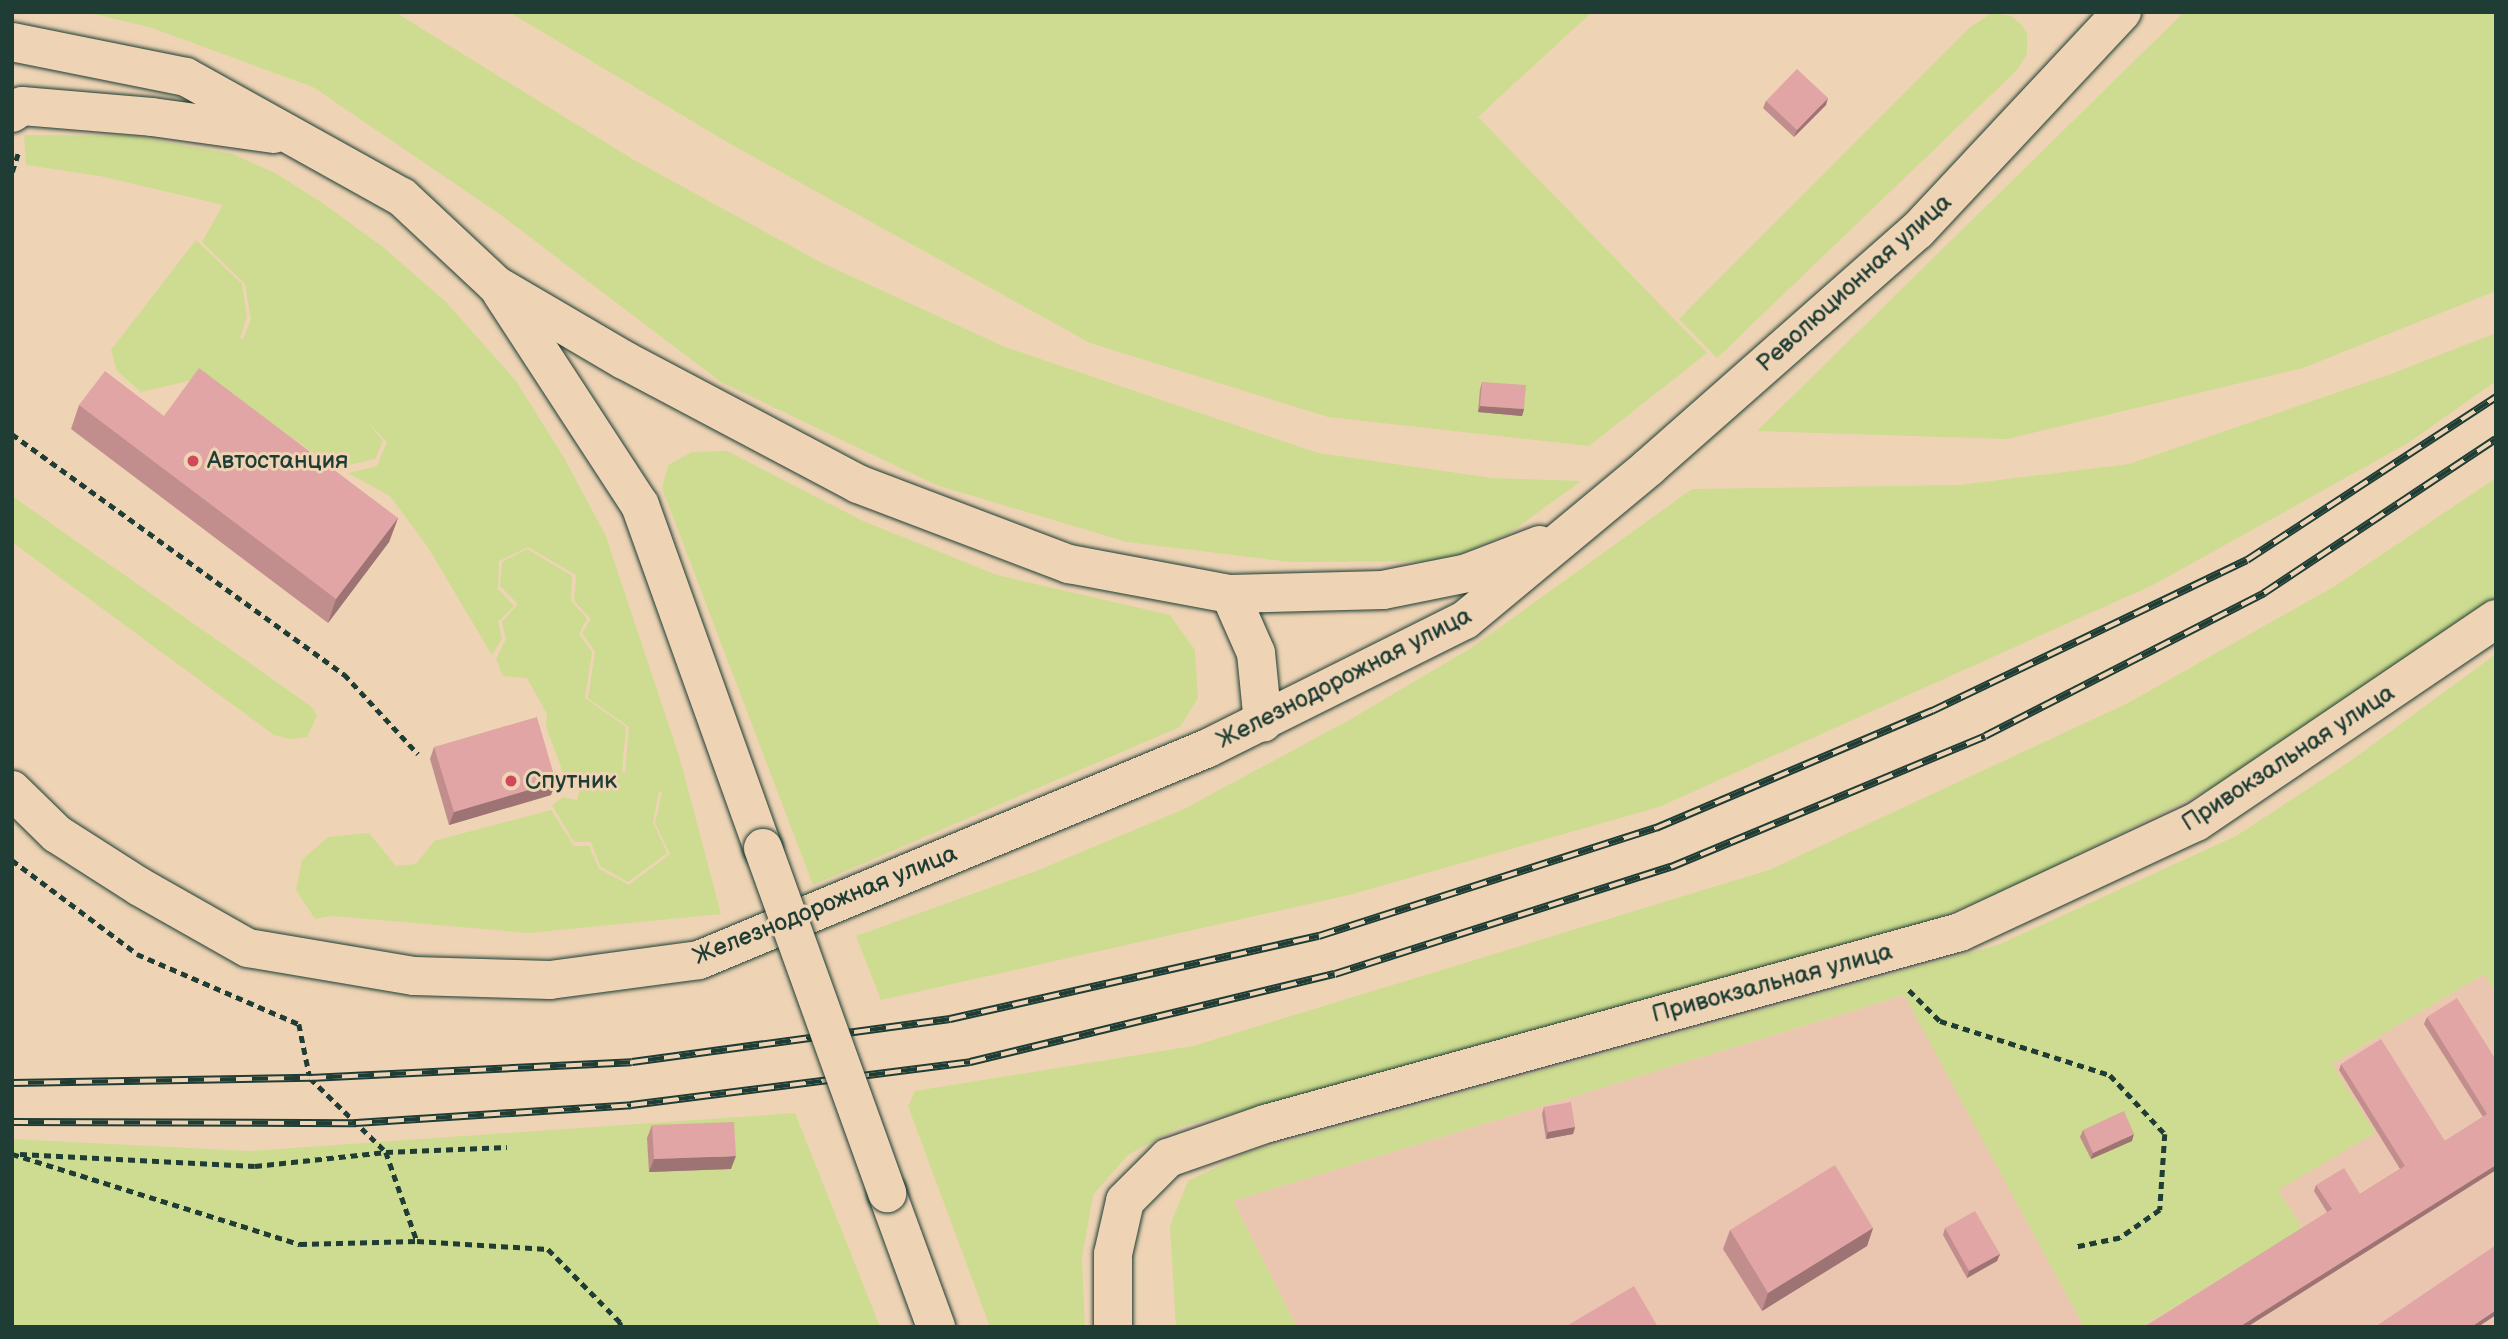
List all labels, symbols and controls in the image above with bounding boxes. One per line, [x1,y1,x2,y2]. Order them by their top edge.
street label: Революционная улица [1751,188,1957,378]
place label: Автостанция [207,447,348,475]
marker: Автостанция [185,453,201,469]
street label: Железнодорожная улица [1212,601,1476,755]
street label: Привокзальная улица [2176,678,2400,838]
place label: Спутник [525,767,617,795]
marker: Спутник [503,773,519,789]
street label: Железнодорожная улица [689,839,961,971]
street label: Привокзальная улица [1649,937,1895,1029]

